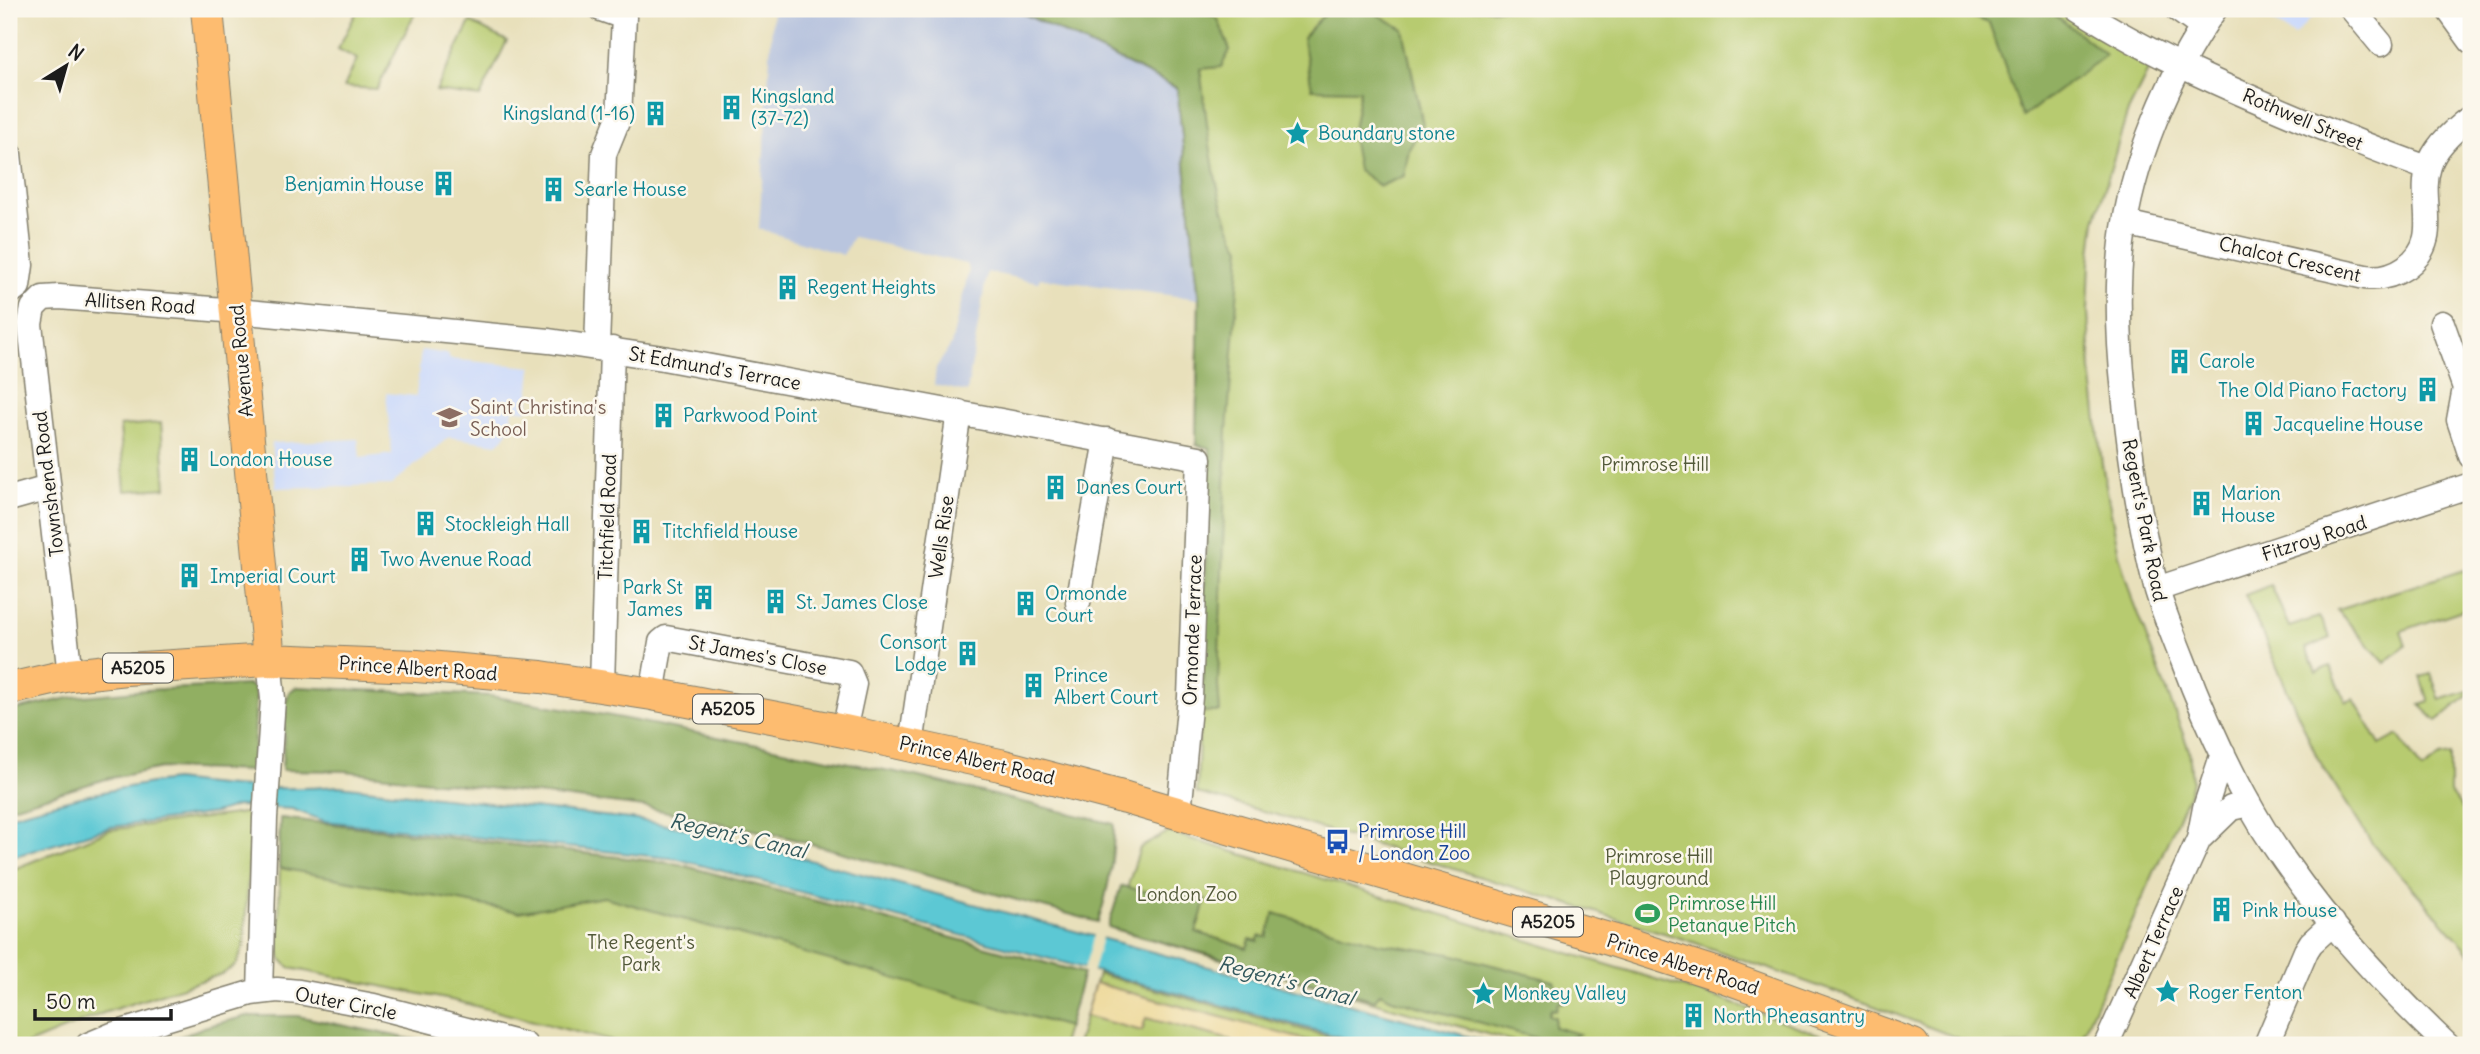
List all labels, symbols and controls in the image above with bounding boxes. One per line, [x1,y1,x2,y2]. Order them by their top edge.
north arrow [32,32,102,102]
text: N [64,39,89,66]
street label: Rothwell Street [2239,83,2367,155]
place label: Kingsland (37-72) [751,84,835,130]
building icon: Kingsland (37-72) [717,93,745,121]
building icon: Kingsland (1-16) [641,99,669,127]
place label: Kingsland (1-16) [503,101,635,125]
place icon: Boundary stone [1284,119,1312,147]
place label: Boundary stone [1318,121,1455,145]
building icon: Benjamin House [430,170,458,198]
place label: Benjamin House [284,172,424,196]
building icon: Searle House [540,175,568,203]
place label: Searle House [574,177,687,201]
street label: Chalcot Crescent [2217,231,2363,287]
building icon: Regent Heights [773,273,801,301]
place label: Regent Heights [807,275,936,299]
street label: Allitsen Road [84,287,196,319]
street label: Avenue Road [224,304,258,418]
street label: St Edmund's Terrace [627,341,803,395]
building icon: Carole [2165,347,2193,375]
place label: Carole [2199,349,2255,373]
building icon: The Old Piano Factory [2413,376,2441,404]
place label: The Old Piano Factory [2218,378,2407,402]
place label: Saint Christina's School [470,395,606,441]
building icon: Parkwood Point [649,401,677,429]
place label: Parkwood Point [683,403,817,427]
school or university icon: Saint Christina's School [436,404,464,432]
street label: Townshend Road [27,410,69,558]
building icon: Jacqueline House [2239,410,2267,438]
place label: Jacqueline House [2273,412,2423,436]
street label: Regent's Park Road [2117,437,2173,603]
building icon: London House [175,445,203,473]
place label: London House [209,447,332,471]
park label: Primrose Hill [1601,452,1709,476]
street label: Titchfield Road [593,453,621,581]
building icon: Danes Court [1042,473,1070,501]
place label: Danes Court [1076,475,1183,499]
place label: Marion House [2221,481,2281,527]
building icon: Marion House [2187,490,2215,518]
street label: Wells Rise [923,494,959,580]
building icon: Stockleigh Hall [411,510,439,538]
street label: Fitzroy Road [2259,510,2369,566]
place label: Stockleigh Hall [445,512,570,536]
building icon: Titchfield House [628,517,656,545]
place label: Titchfield House [662,519,798,543]
building icon: Two Avenue Road [346,545,374,573]
place label: Two Avenue Road [380,547,532,571]
street label: Ormonde Terrace [1177,554,1207,706]
building icon: Imperial Court [176,562,204,590]
place label: Imperial Court [210,564,336,588]
place label: Park St James [623,575,683,621]
place label: Ormonde Court [1045,581,1127,627]
building icon: Park St James [689,584,717,612]
building icon: St. James Close [762,588,790,616]
place label: St. James Close [796,590,928,614]
building icon: Ormonde Court [1011,590,1039,618]
street label: St James's Close [687,630,829,680]
place label: Consort Lodge [880,630,947,676]
building icon: Consort Lodge [953,639,981,667]
street label: Prince Albert Road [338,650,498,686]
road number: A5205 [103,654,173,682]
place label: Prince Albert Court [1054,663,1158,709]
building icon: Prince Albert Court [1020,672,1048,700]
road number: A5205 [693,694,763,724]
street label: Prince Albert Road [897,730,1057,790]
water label: Regent's Canal [667,807,812,865]
place label: Primrose Hill / London Zoo [1358,819,1470,865]
bus stop icon: Primrose Hill / London Zoo [1324,828,1352,856]
park label: Primrose Hill Playground [1605,844,1713,890]
park label: London Zoo [1137,882,1237,906]
street label: Albert Terrace [2118,882,2188,1002]
place label: Primrose Hill Petanque Pitch [1668,891,1796,937]
building icon: Pink House [2208,896,2236,924]
place label: Pink House [2242,898,2337,922]
sports icon: Primrose Hill Petanque Pitch [1634,900,1662,928]
road number: A5205 [1513,908,1583,937]
street label: Prince Albert Road [1604,928,1762,1000]
park label: The Regent's Park [587,930,695,976]
water label: Regent's Canal [1215,949,1360,1012]
scale bar [35,977,172,1021]
place icon: Roger Fenton [2154,978,2182,1006]
place icon: Monkey Valley [1469,979,1497,1007]
place label: Roger Fenton [2188,980,2303,1004]
street label: Outer Circle [293,981,399,1025]
place label: Monkey Valley [1503,981,1627,1005]
text: 50 m [46,988,95,1015]
building icon: North Pheasantry [1679,1002,1707,1030]
place label: North Pheasantry [1713,1004,1865,1028]

